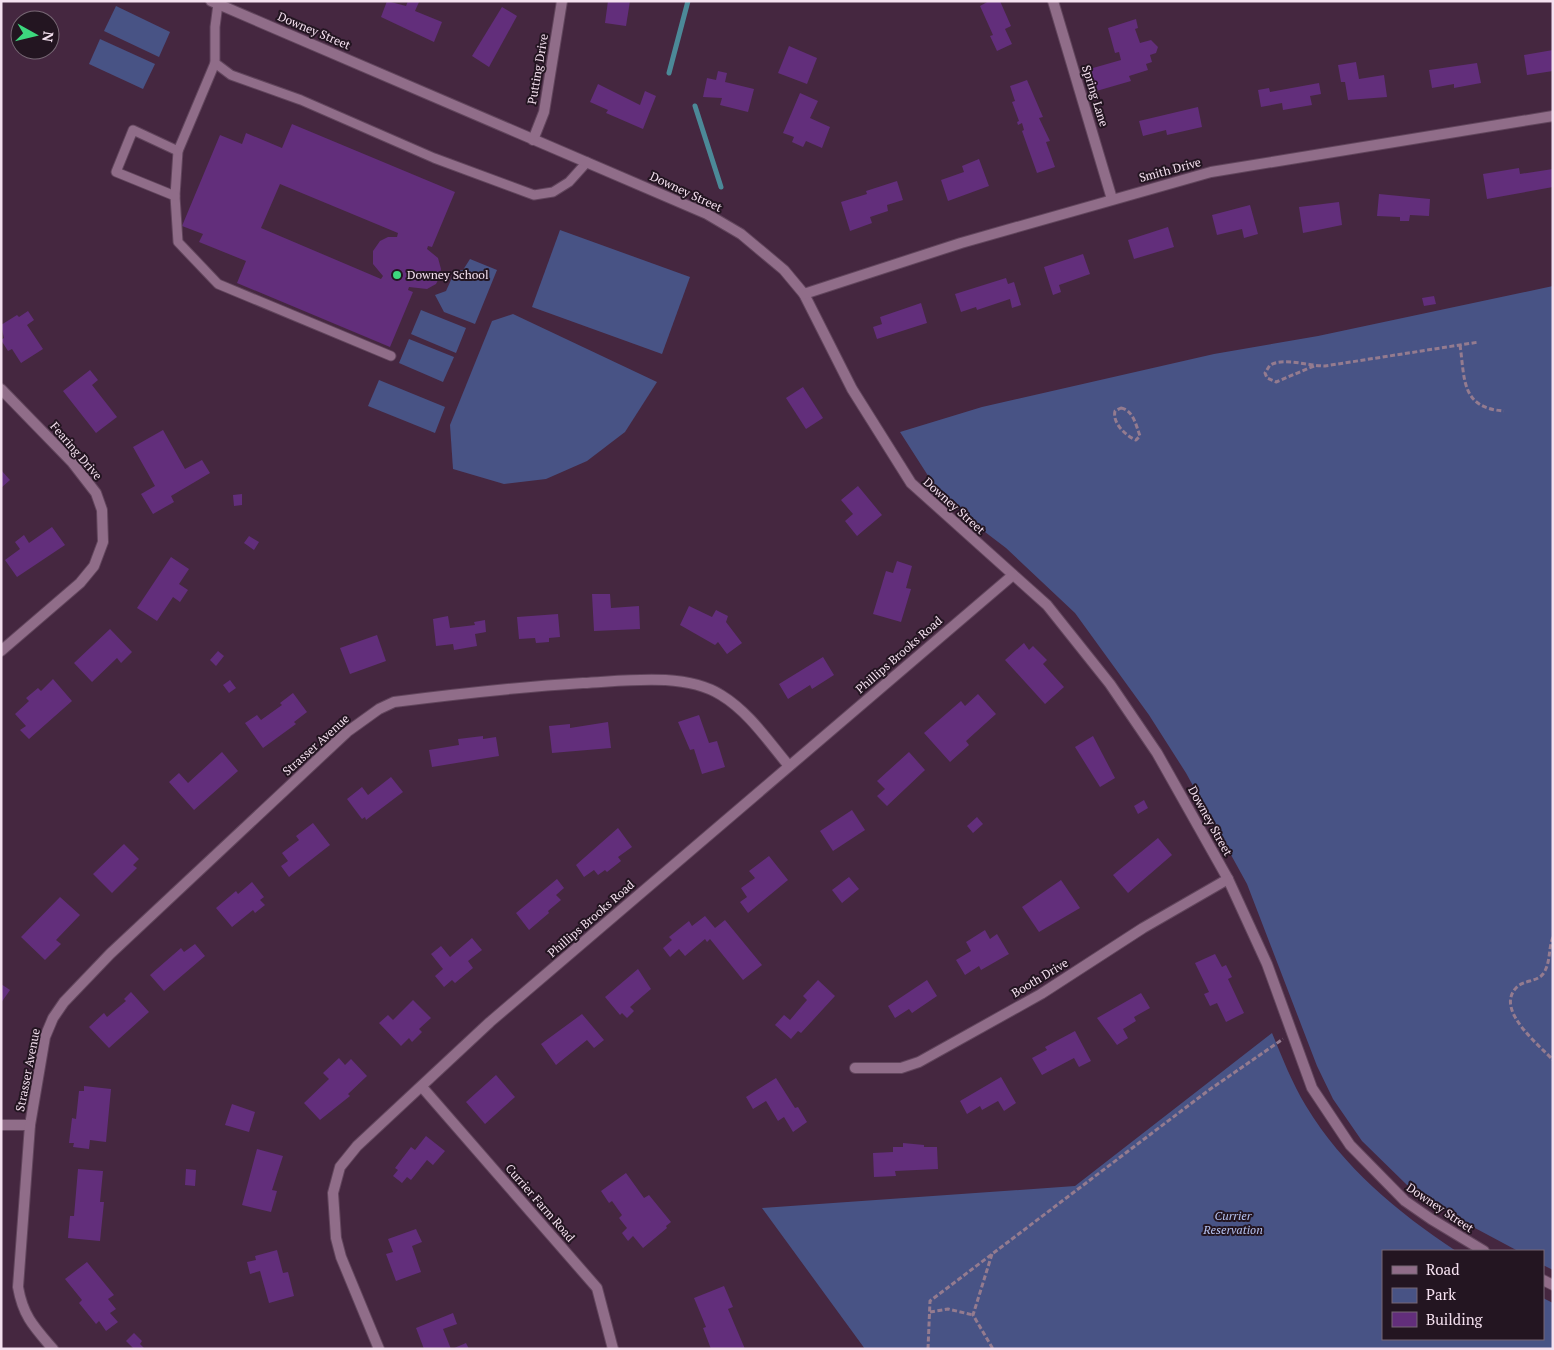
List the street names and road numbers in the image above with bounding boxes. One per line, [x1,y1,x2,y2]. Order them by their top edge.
street label: Downey Street [276,8,353,53]
street label: Putting Drive [524,32,551,105]
street label: Spring Lane [1079,63,1112,128]
street label: Smith Drive [1137,154,1202,185]
street label: Downey Street [648,168,725,215]
street label: Fearing Drive [47,419,106,483]
street label: Downey Street [920,474,989,538]
street label: Phillips Brooks Road [852,613,945,696]
street label: Strasser Avenue [279,711,352,778]
street label: Downey Street [1185,783,1236,859]
street label: Phillips Brooks Road [544,877,637,960]
street label: Booth Drive [1009,955,1071,1000]
street label: Strasser Avenue [12,1027,43,1113]
street label: Currier Farm Road [502,1161,578,1245]
street label: Downey Street [1404,1180,1477,1236]

